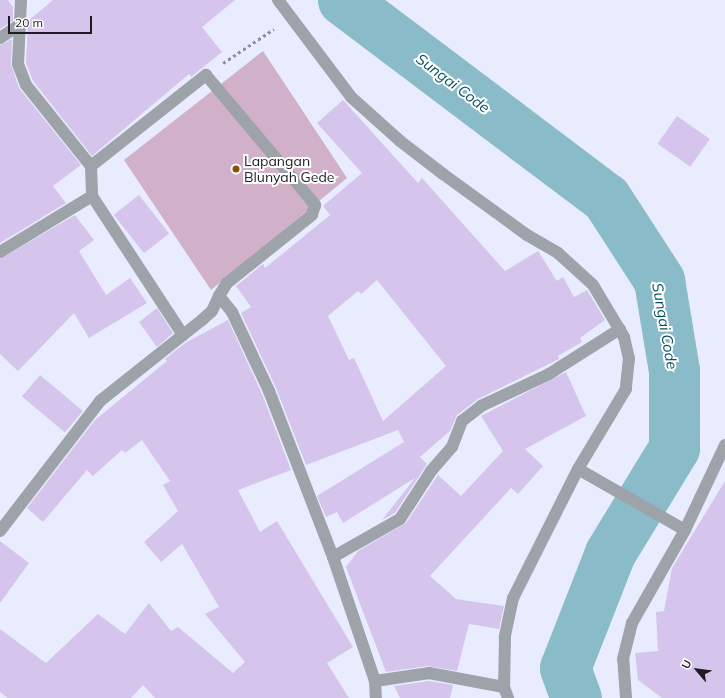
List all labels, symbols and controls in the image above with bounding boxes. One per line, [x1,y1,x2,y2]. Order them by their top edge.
scale bar [10,8,94,34]
text: 20 m [15,15,43,30]
water label: Sungai Code [413,49,493,117]
place label: Lapangan Blunyah Gede [244,153,334,186]
marker: Lapangan Blunyah Gede [231,164,241,174]
water label: Sungai Code [649,281,681,371]
north arrow [677,650,717,690]
text: U [678,657,694,671]

